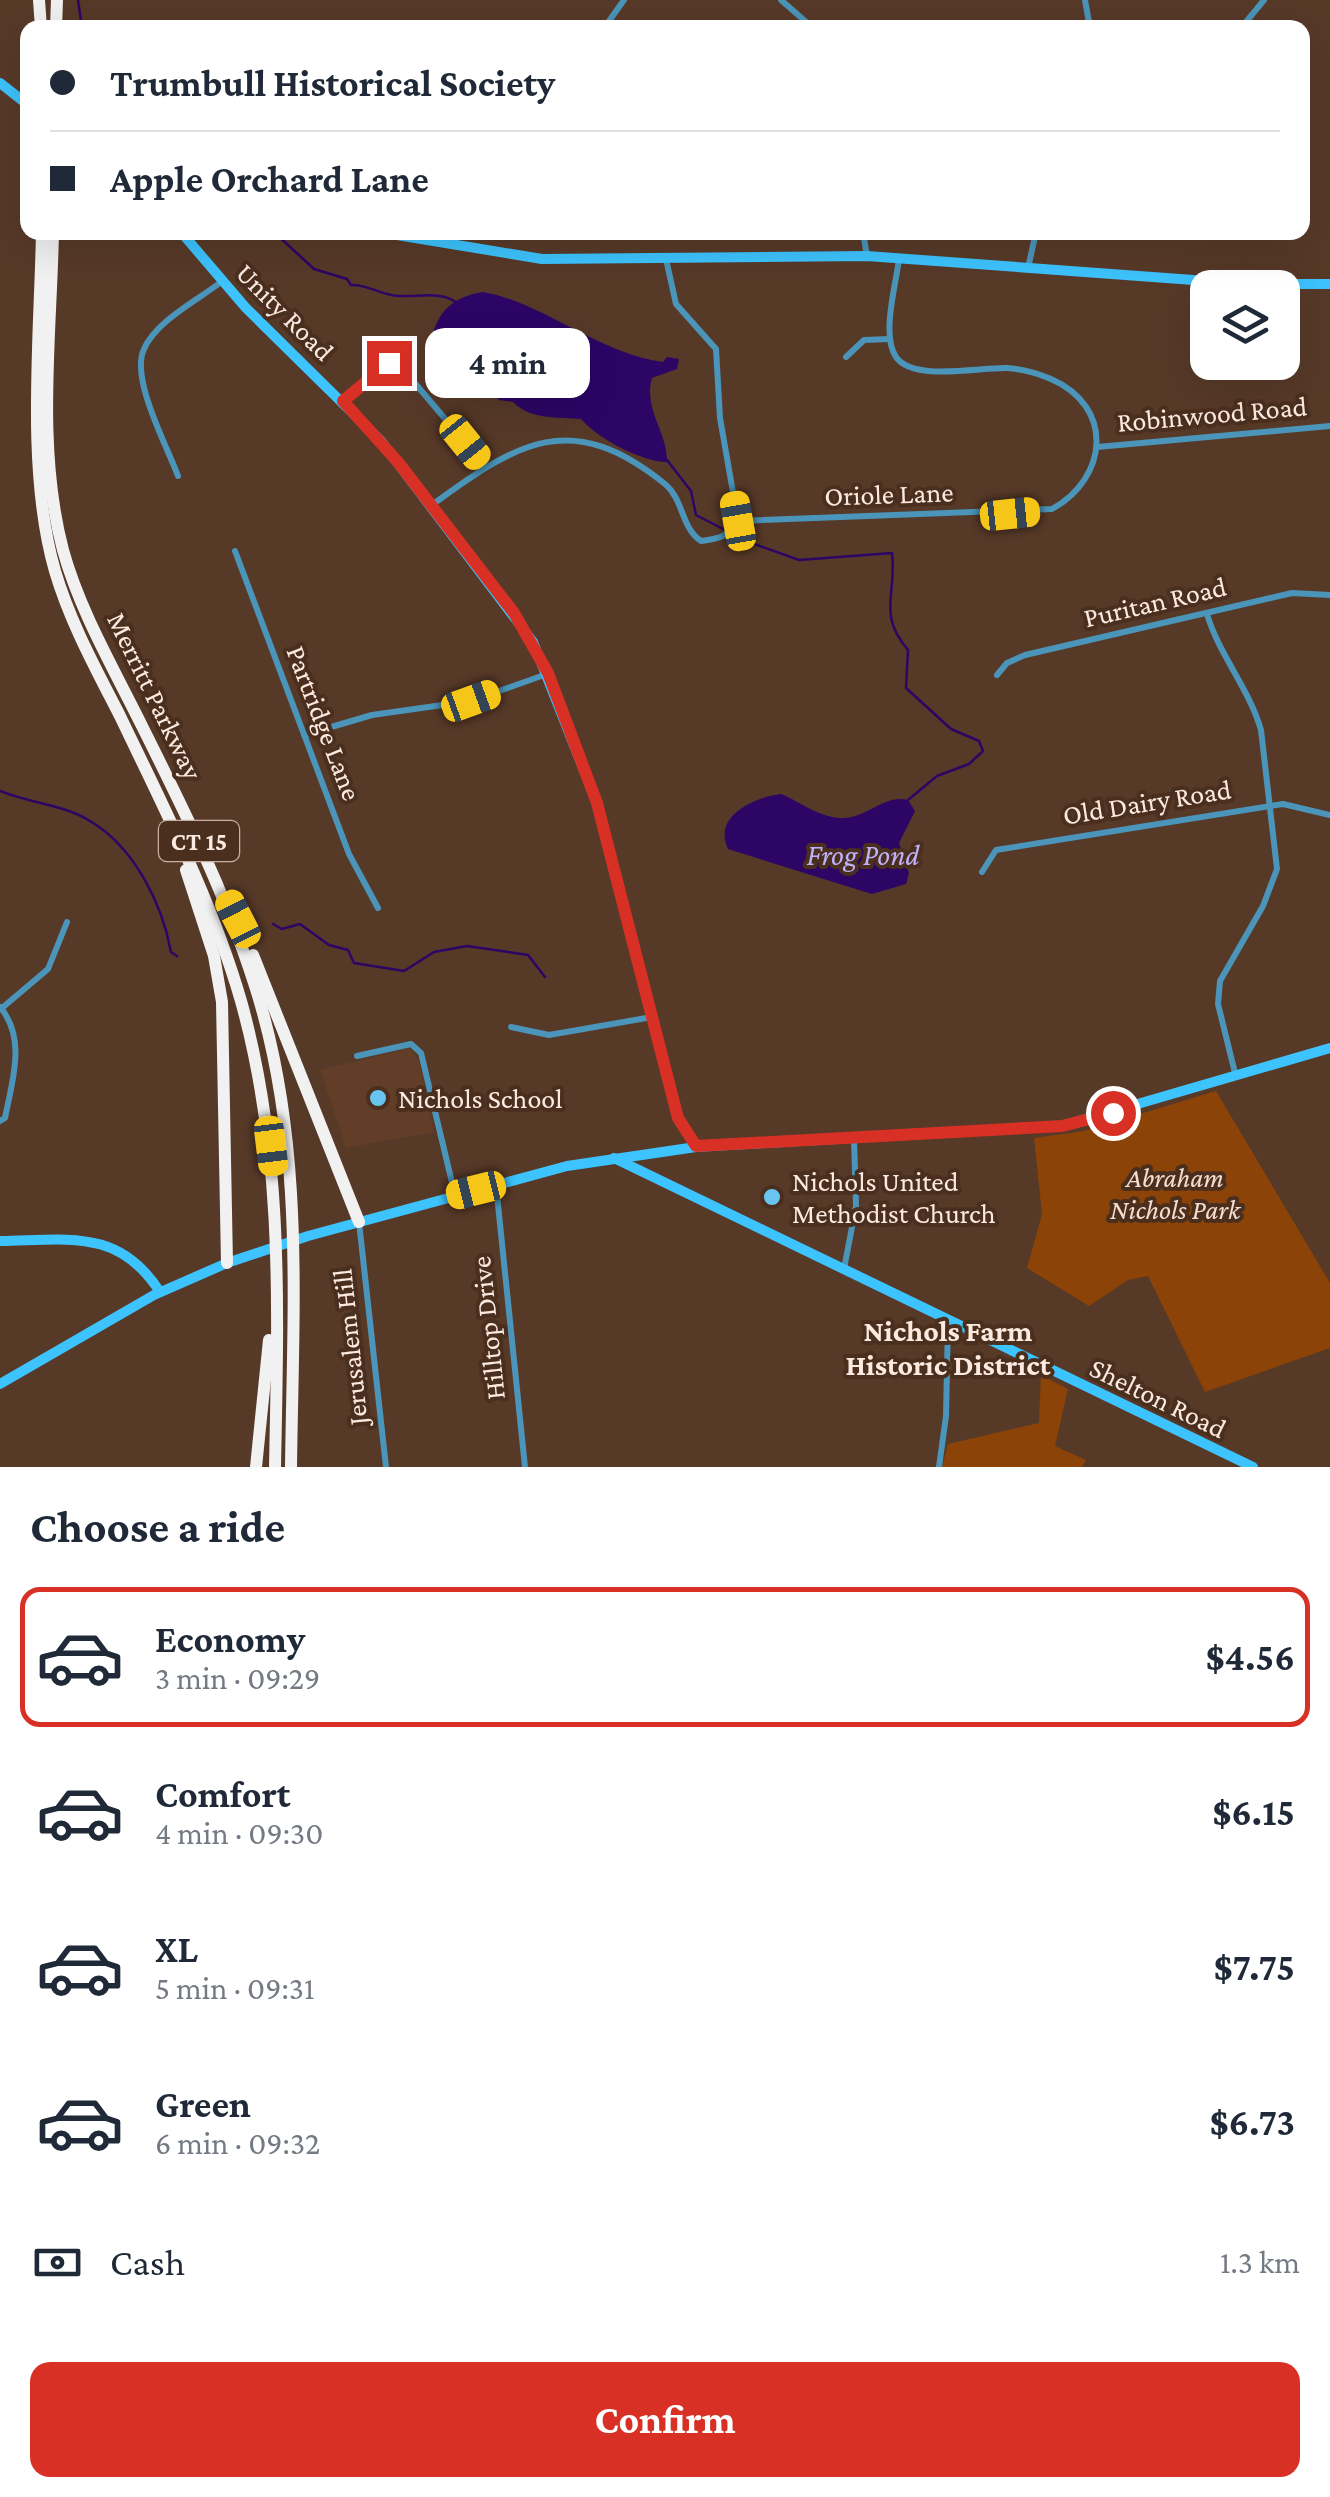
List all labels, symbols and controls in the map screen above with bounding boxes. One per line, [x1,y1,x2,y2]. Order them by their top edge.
text: Trumbull Historical Society [110,62,555,104]
text: Apple Orchard Lane [110,158,429,200]
street label: Unity Road [230,257,340,367]
map controls [1190,270,1300,380]
button: layers [1190,270,1300,380]
callout: 4 min [424,328,589,398]
route end [367,341,412,386]
text: 4 min [468,345,547,381]
street label: Robinwood Road [1116,390,1309,438]
car [434,409,496,475]
street label: Oriole Lane [824,476,954,512]
car [718,489,758,553]
car [979,496,1041,532]
street label: Puritan Road [1081,570,1230,633]
street label: Merritt Parkway [101,607,209,786]
street label: Partridge Lane [280,641,368,805]
car [438,677,504,725]
street label: Old Dairy Road [1061,773,1234,831]
road number: CT 15 [159,821,239,861]
water label: Frog Pond [807,838,920,872]
car [211,885,265,953]
place label: Nichols School [398,1083,563,1114]
marker: Nichols School [367,1087,389,1109]
route start [1091,1091,1136,1136]
car [252,1114,290,1178]
park label: Abraham Nichols Park [1110,1162,1242,1225]
place label: Nichols United Methodist Church [792,1166,996,1229]
car [443,1168,509,1212]
marker: Nichols United Methodist Church [761,1186,783,1208]
street label: Hilltop Drive [465,1255,511,1401]
street label: Jerusalem Hill [326,1267,374,1430]
district label: Nichols Farm Historic District [846,1314,1051,1381]
street label: Shelton Road [1085,1352,1231,1444]
text: Choose a ride [30,1502,285,1552]
icon: car [35,1612,125,1702]
text: Economy [155,1618,305,1660]
text: $4.56 [1206,1636,1295,1678]
text: 3 min · 09:29 [155,1660,320,1696]
icon: car [35,1767,125,1857]
text: Comfort [155,1773,291,1815]
text: $6.15 [1212,1791,1295,1833]
text: 4 min · 09:30 [155,1815,323,1851]
icon: car [35,1922,125,2012]
text: XL [155,1928,198,1970]
text: $7.75 [1213,1946,1295,1988]
text: 5 min · 09:31 [155,1970,315,2006]
icon: car [35,2077,125,2167]
text: Green [155,2083,251,2125]
text: $6.73 [1210,2101,1295,2143]
text: 6 min · 09:32 [155,2125,320,2161]
icon: cash [30,2235,85,2290]
text: Cash [110,2241,185,2283]
text: 1.3 km [1220,2244,1300,2280]
button: Confirm [30,2362,1300,2477]

